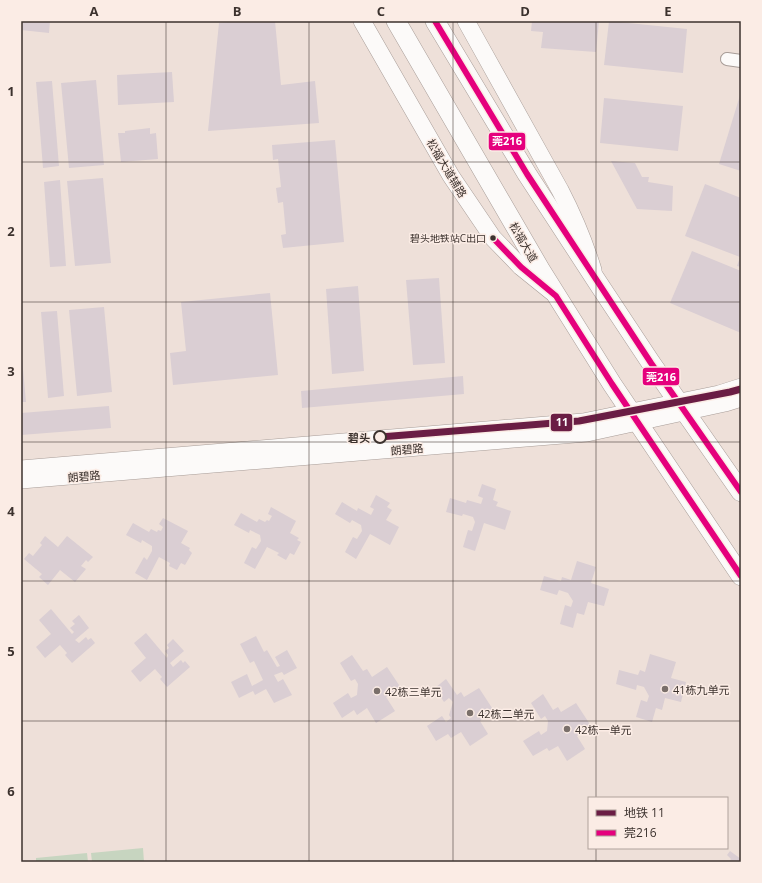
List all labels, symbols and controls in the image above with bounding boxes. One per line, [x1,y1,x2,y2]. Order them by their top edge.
text: A [90,2,99,20]
text: B [233,2,242,20]
text: C [377,2,385,20]
text: D [520,2,530,20]
text: E [664,2,672,20]
text: 1 [7,82,15,100]
line badge: 莞216 [488,132,526,151]
text: 莞216 [492,133,522,148]
street label: 松福大道辅路 [424,136,470,200]
street label: 松福大道 [507,219,541,265]
text: 2 [7,222,15,240]
place label: 碧头地铁站C出口 [410,231,486,245]
marker: 碧头地铁站C出口 [488,233,498,243]
text: 3 [7,362,15,380]
line badge: 莞216 [642,367,680,386]
text: 莞216 [646,369,676,384]
line badge: 11 [550,413,573,432]
text: 11 [556,414,568,429]
place label: 碧头 [348,430,370,445]
marker: 碧头 [373,430,387,444]
street label: 朗碧路 [390,440,424,458]
street label: 朗碧路 [67,467,101,485]
text: 4 [7,502,15,520]
text: 5 [7,642,15,660]
place label: 41栋九单元 [673,682,730,697]
place label: 42栋三单元 [385,684,442,699]
marker: 41栋九单元 [660,684,670,694]
marker: 42栋三单元 [372,686,382,696]
place label: 42栋二单元 [478,706,535,721]
marker: 42栋二单元 [465,708,475,718]
place label: 42栋一单元 [575,722,632,737]
marker: 42栋一单元 [562,724,572,734]
text: 6 [7,782,15,800]
legend [588,797,728,849]
text: 地铁 11 [624,804,665,821]
text: 莞216 [624,824,657,841]

